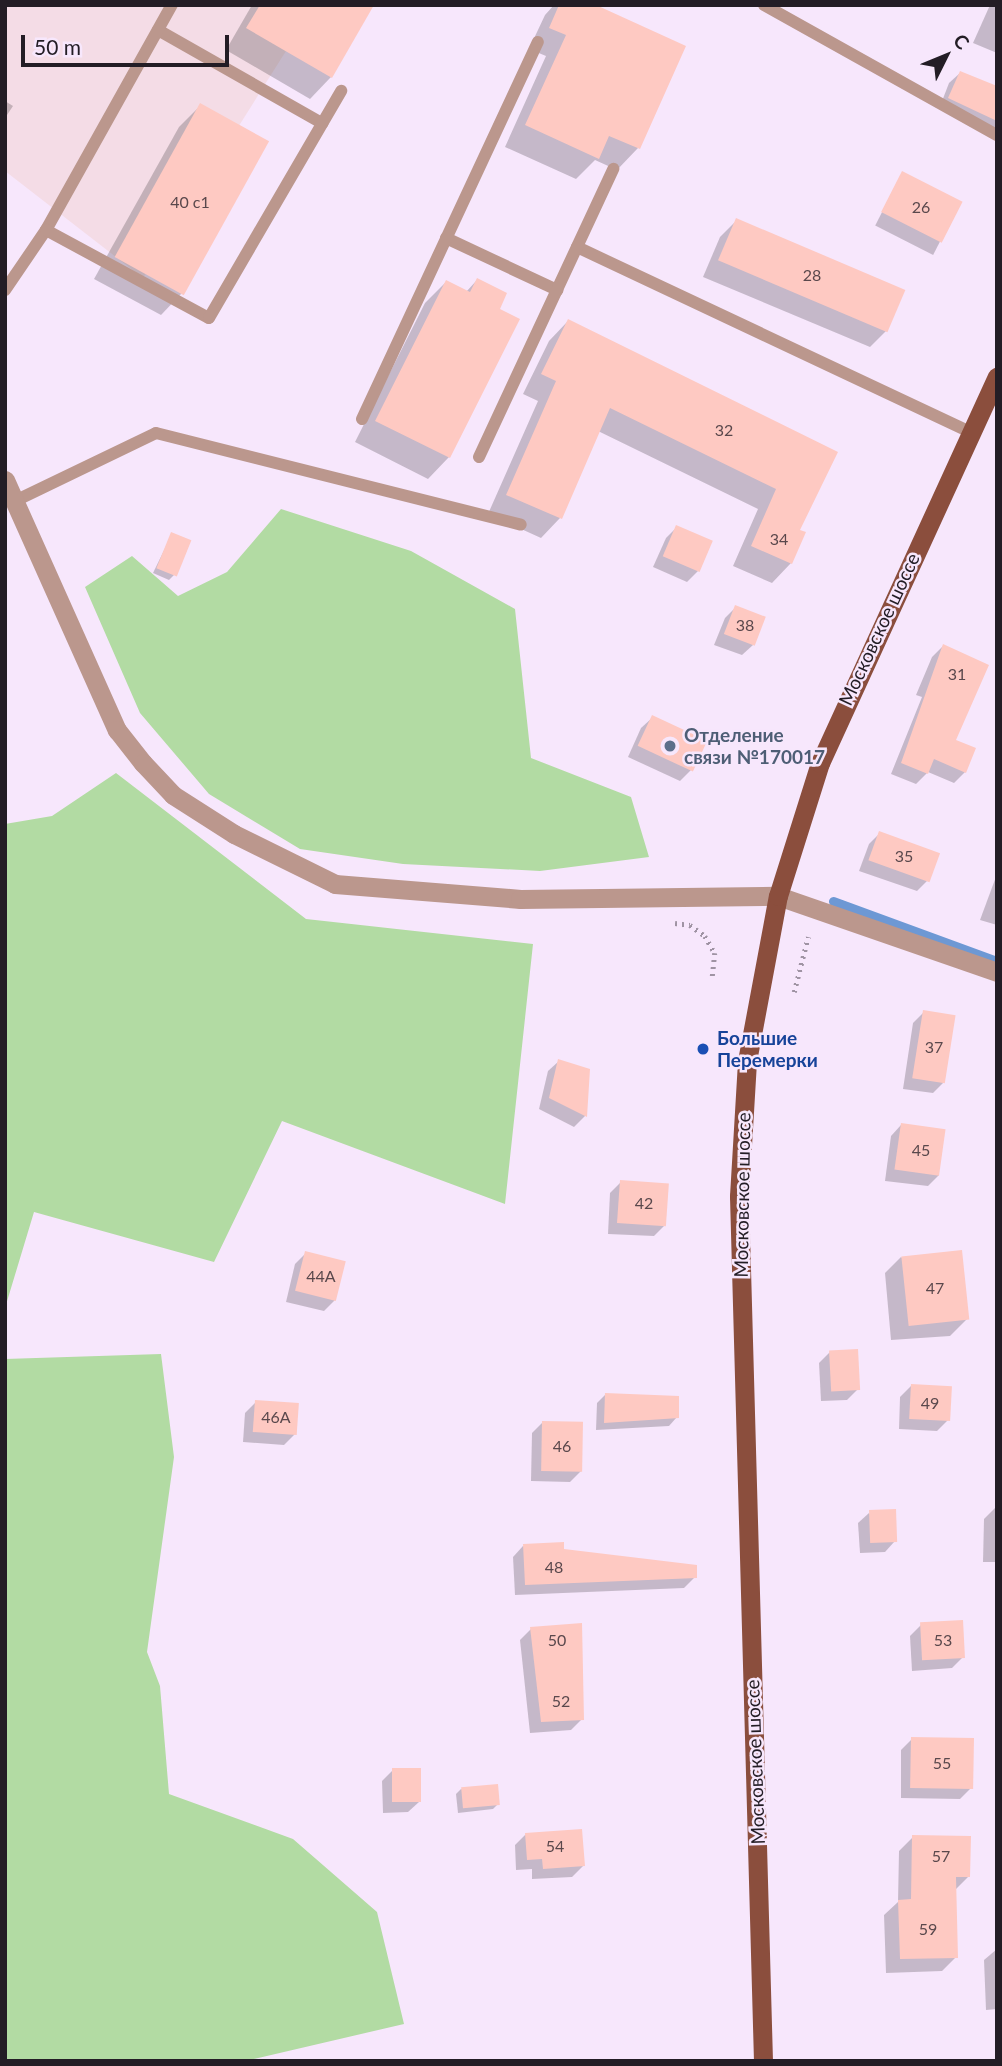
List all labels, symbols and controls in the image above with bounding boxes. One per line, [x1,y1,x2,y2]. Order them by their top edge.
scale bar [24,21,233,65]
north arrow [911,21,981,91]
text: С [949,29,974,54]
text: 50 m [34,34,81,59]
house number: 40 с1 [170,192,210,212]
house number: 26 [912,197,930,217]
house number: 28 [803,265,821,285]
house number: 32 [715,420,733,440]
house number: 34 [770,529,788,549]
street label: Московское шоссе [834,549,924,709]
house number: 38 [736,615,754,635]
house number: 31 [948,664,966,684]
place label: Отделение связи №170017 [684,724,825,768]
marker: Отделение связи №170017 [662,738,678,754]
house number: 35 [895,846,913,866]
place label: Большие Перемерки [717,1027,818,1071]
house number: 37 [925,1037,943,1057]
marker: Большие Перемерки [695,1041,711,1057]
street label: Московское шоссе [729,1112,755,1278]
house number: 45 [912,1140,930,1160]
house number: 42 [635,1193,653,1213]
house number: 44А [306,1266,336,1286]
house number: 47 [926,1278,944,1298]
house number: 49 [921,1393,939,1413]
house number: 46А [261,1407,291,1427]
house number: 46 [553,1436,571,1456]
house number: 48 [545,1557,563,1577]
house number: 50 [548,1630,566,1650]
house number: 53 [934,1630,952,1650]
street label: Московское шоссе [741,1679,769,1845]
house number: 52 [552,1691,570,1711]
house number: 55 [933,1753,951,1773]
house number: 54 [546,1836,564,1856]
house number: 57 [932,1846,950,1866]
house number: 59 [919,1919,937,1939]

